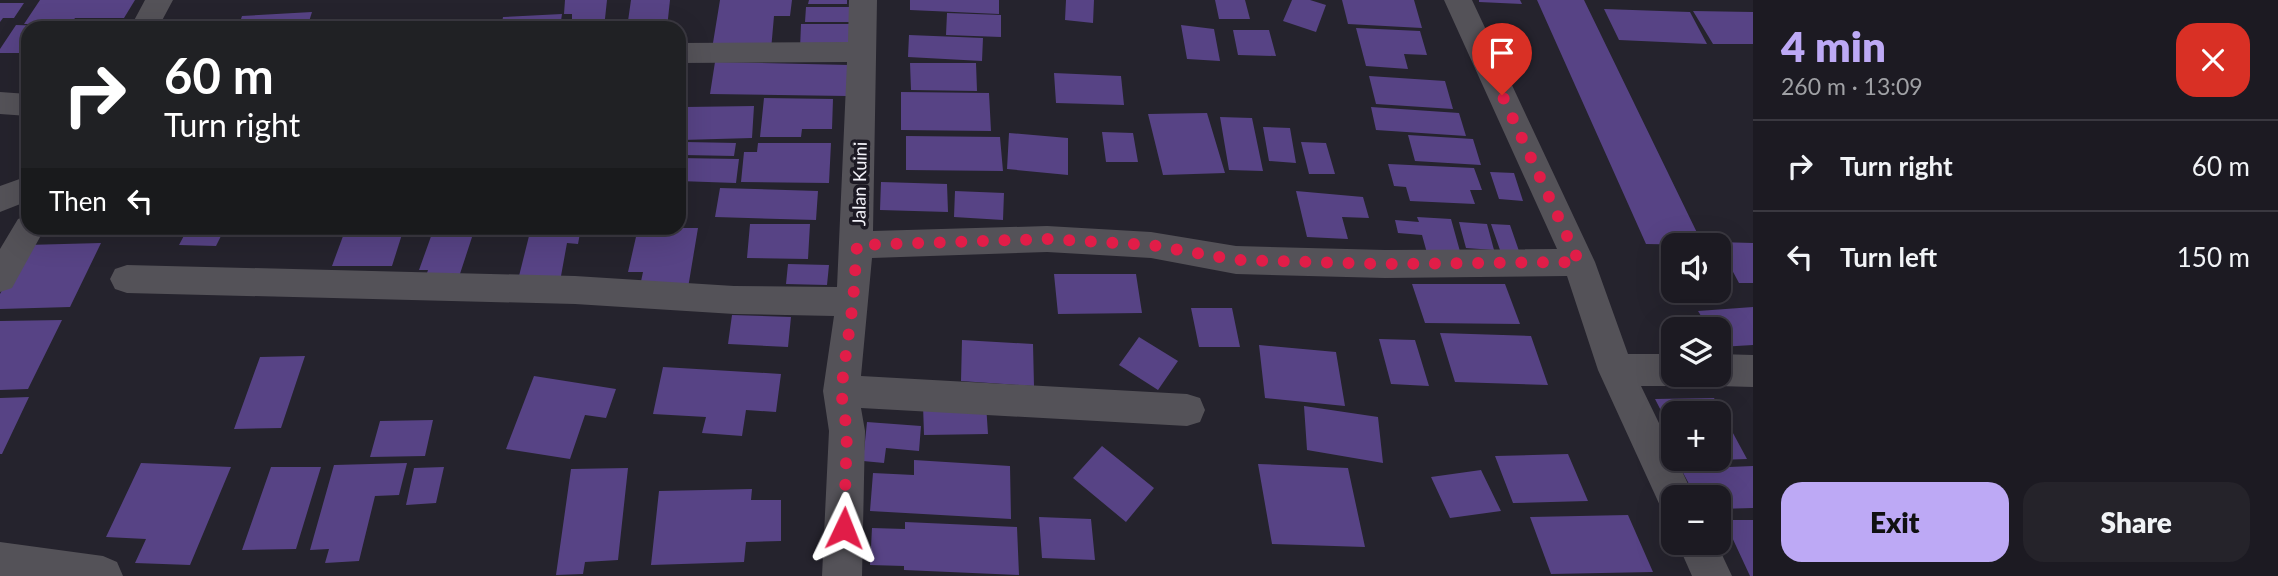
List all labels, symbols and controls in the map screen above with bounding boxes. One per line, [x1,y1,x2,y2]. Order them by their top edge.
text: 4 min [1781,21,1886,71]
pin [1472,23,1532,95]
button: close [2176,23,2250,97]
icon: arrive [1483,34,1521,72]
text: 60 m [164,46,274,104]
icon: right [49,49,140,140]
text: 260 m · 13:09 [1781,72,1923,100]
text: Turn right [164,105,300,144]
street label: Jalan Kuini [847,142,871,226]
icon: right [1781,147,1819,185]
text: Turn right [1840,150,1953,182]
text: 60 m [2192,150,2250,182]
icon: left [121,182,159,220]
text: Then [49,185,107,217]
map controls [1661,233,1731,555]
button: sound [1661,233,1731,303]
icon: left [1781,238,1819,276]
text: Turn left [1840,241,1937,273]
text: 150 m [2177,241,2250,273]
button: layers [1661,317,1731,387]
button: + [1661,401,1731,471]
button: Exit [1781,482,2009,562]
button: Share [2023,482,2250,562]
button: − [1661,485,1731,555]
position arrow [807,491,881,565]

